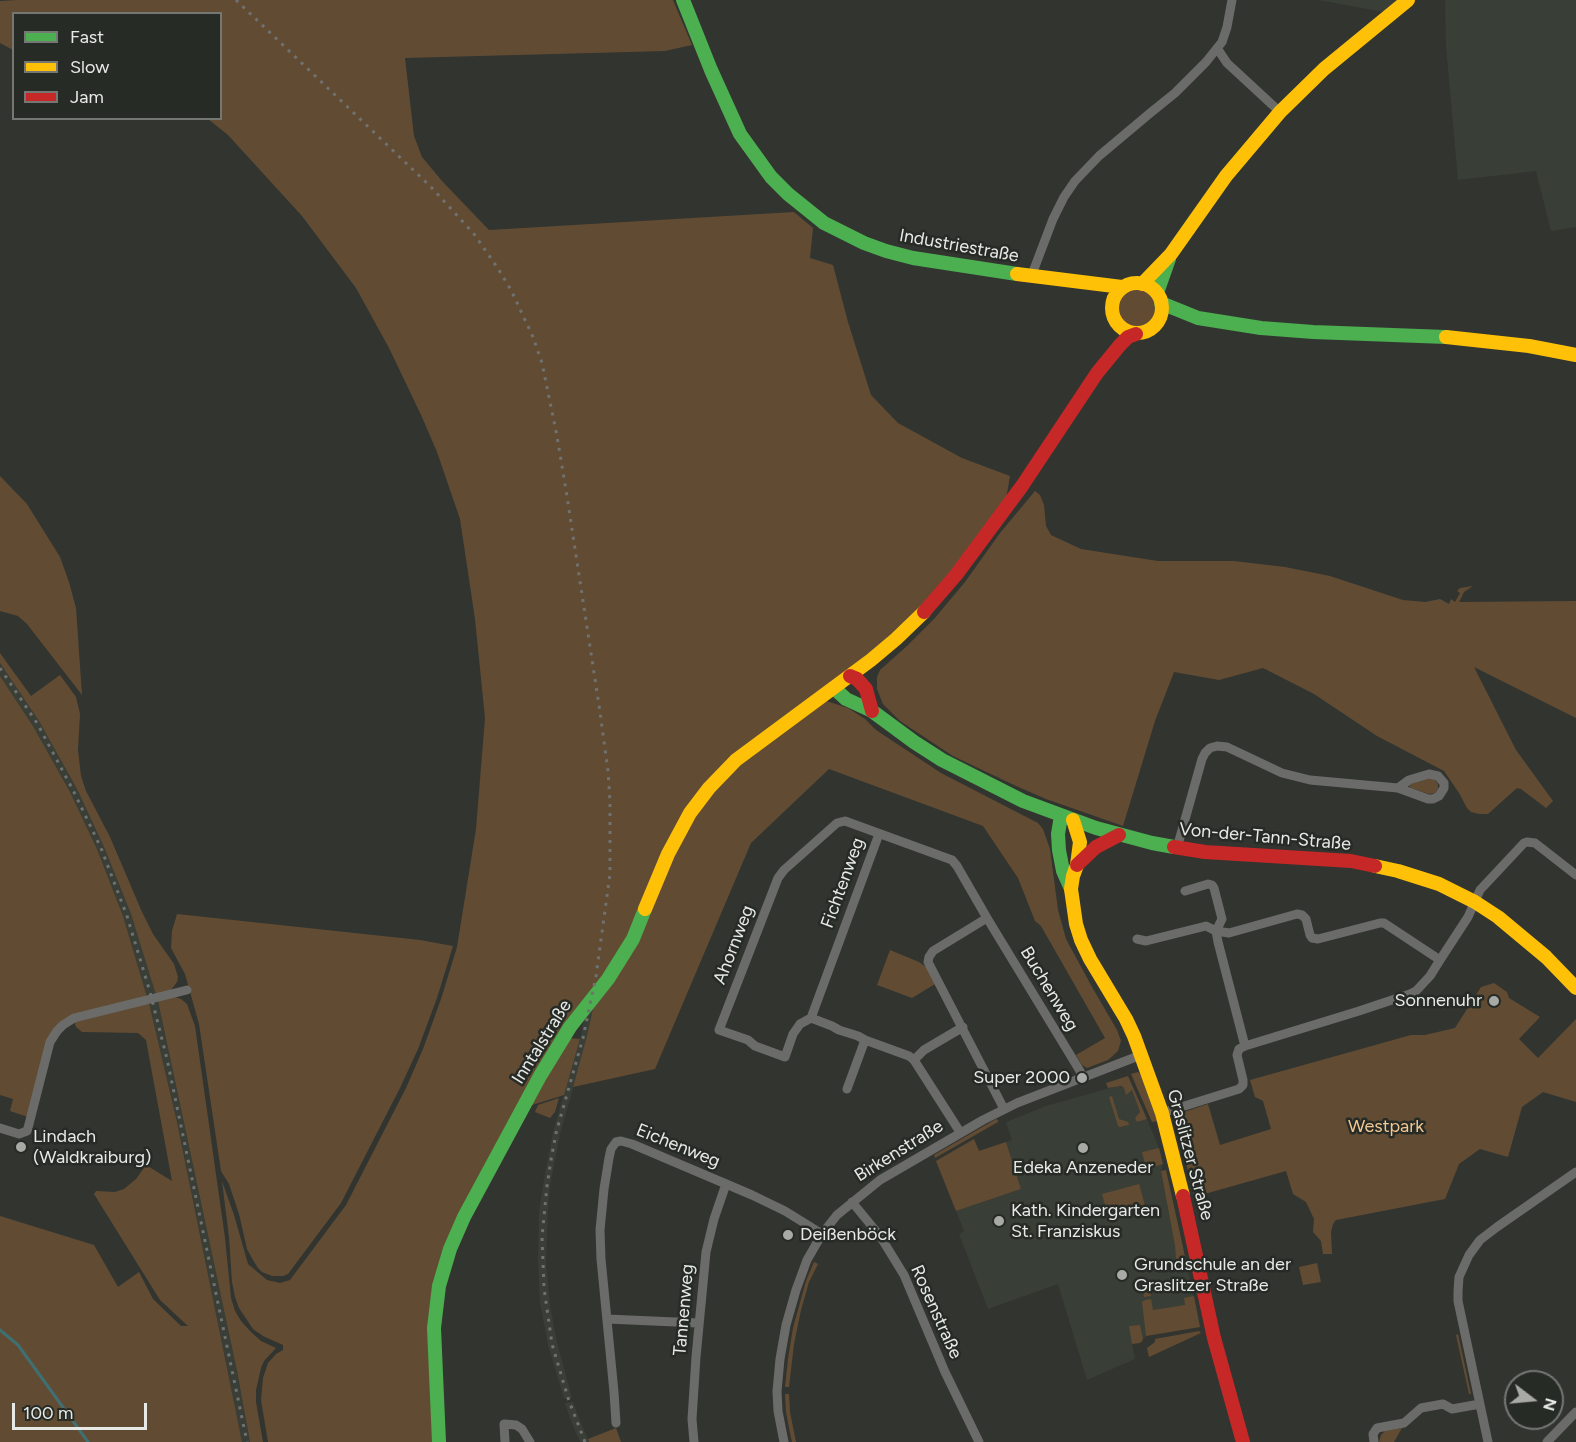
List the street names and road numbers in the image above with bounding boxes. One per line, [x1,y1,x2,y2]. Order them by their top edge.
street label: Industriestraße [897,225,1021,267]
street label: Von-der-Tann-Straße [1178,819,1352,855]
street label: Fichtenweg [817,835,869,931]
street label: Ahornweg [709,902,759,988]
street label: Buchenweg [1015,943,1083,1035]
street label: Inntalstraße [508,996,576,1088]
street label: Graslitzer Straße [1162,1087,1218,1223]
street label: Birkenstraße [851,1115,947,1187]
street label: Eichenweg [633,1119,723,1173]
street label: Rosenstraße [906,1262,966,1362]
street label: Tannenweg [669,1263,699,1357]

